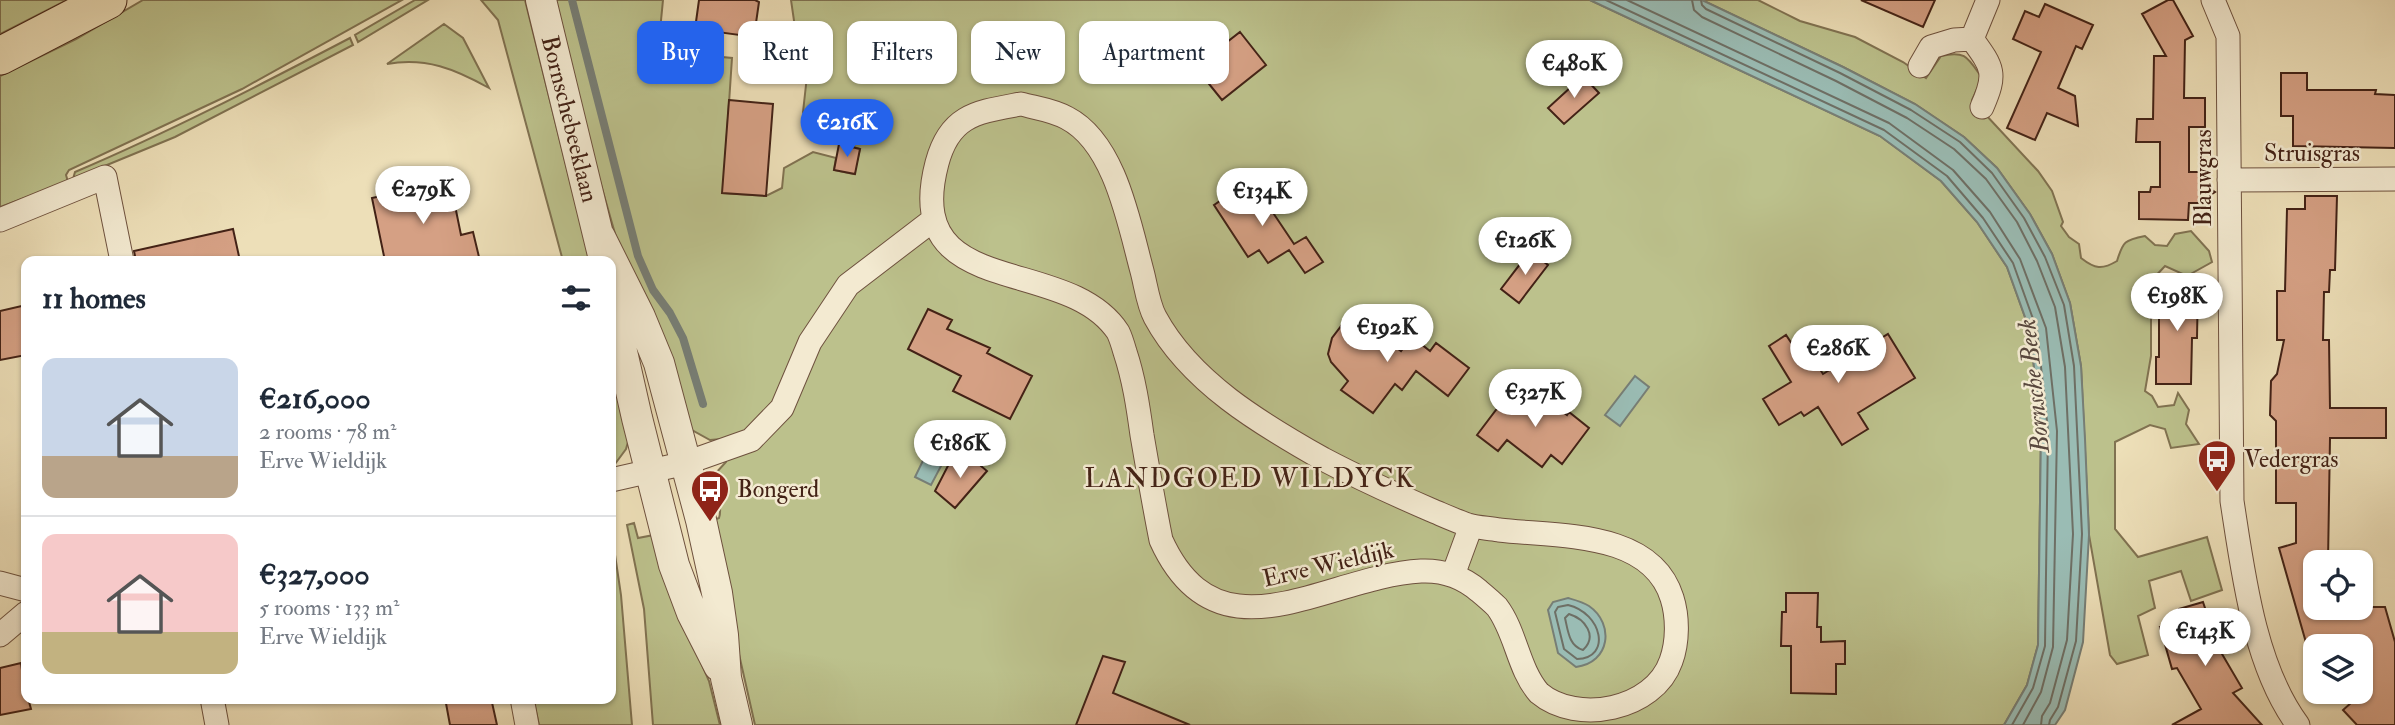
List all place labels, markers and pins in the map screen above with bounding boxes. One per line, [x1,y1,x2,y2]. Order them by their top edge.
pin: €480K [1525,41,1623,100]
pin: €216K [798,100,896,159]
pin: €279K [374,166,472,226]
pin: €134K [1213,168,1311,228]
pin: €126K [1476,218,1574,277]
pin: €198K [2128,274,2226,333]
pin: €192K [1338,304,1436,364]
pin: €286K [1789,326,1887,385]
pin: €327K [1486,370,1584,429]
pin: €186K [911,420,1009,480]
bus stop icon: Vedergras [2196,438,2238,493]
place label: Vedergras [2244,444,2339,475]
bus stop icon: Bongerd [689,468,731,523]
place label: Bongerd [737,474,819,505]
pin: €143K [2156,608,2254,668]

